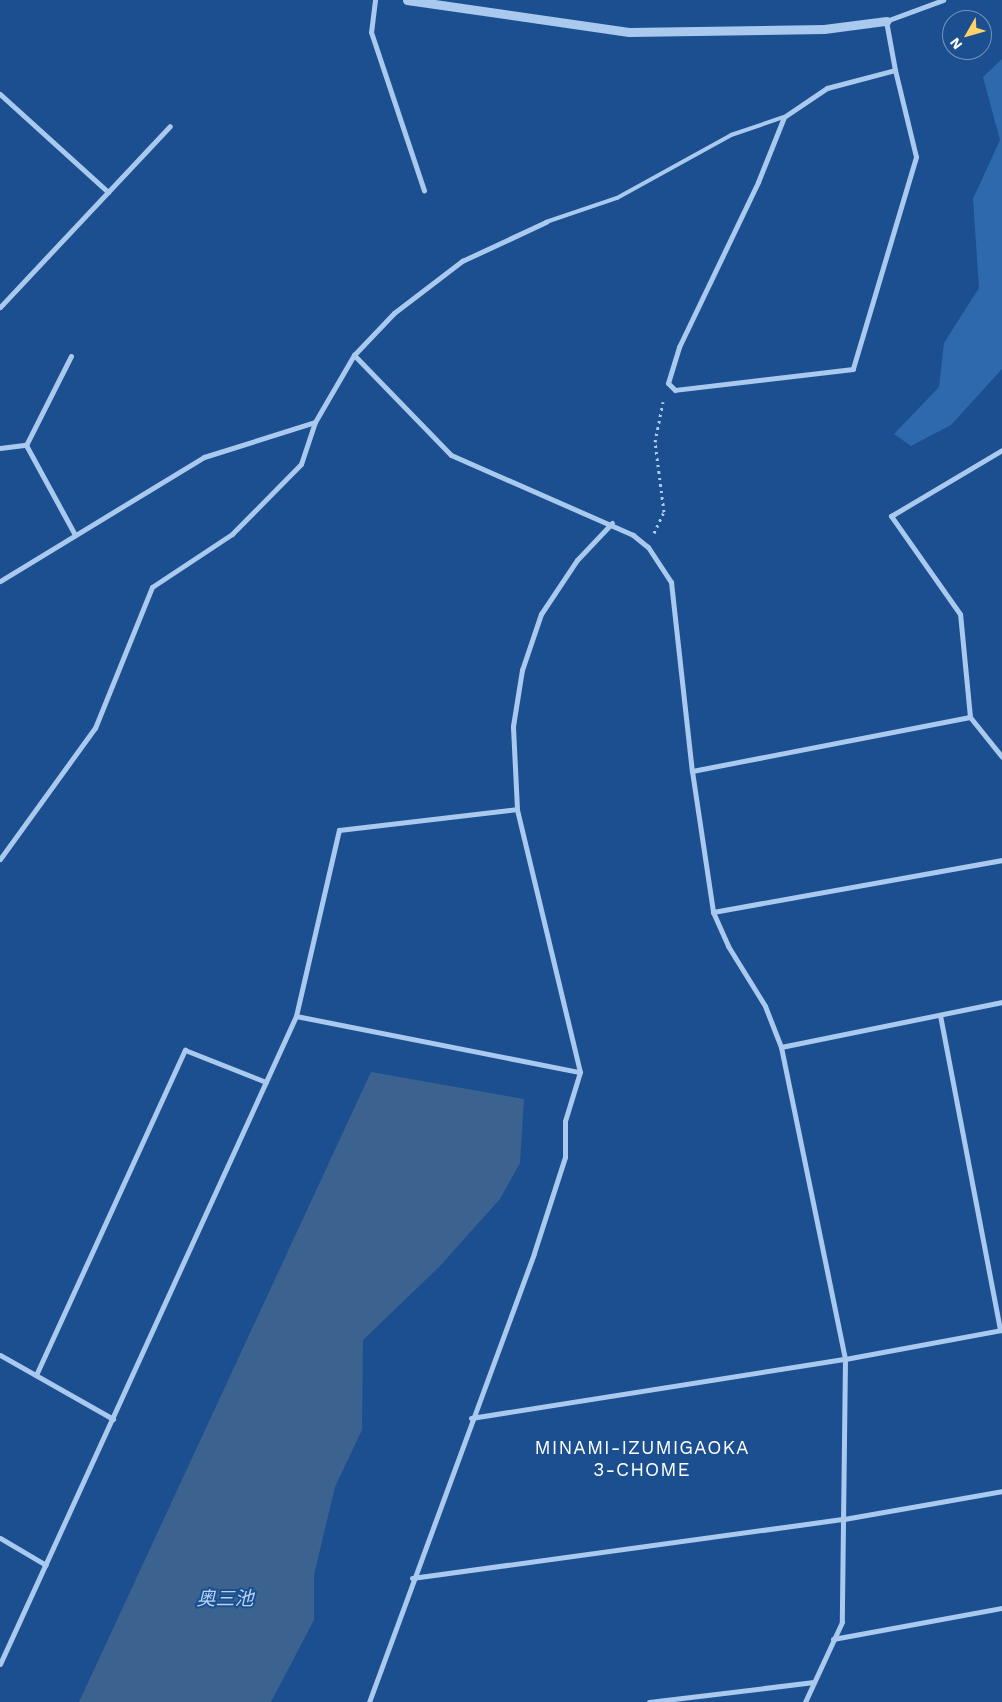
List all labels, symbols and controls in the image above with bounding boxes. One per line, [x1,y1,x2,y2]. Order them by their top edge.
north arrow [942,10,992,60]
text: N [946,35,965,53]
district label: MINAMI-IZUMIGAOKA 3-CHOME [532,1437,752,1481]
water label: 奥三池 [197,1588,253,1610]

